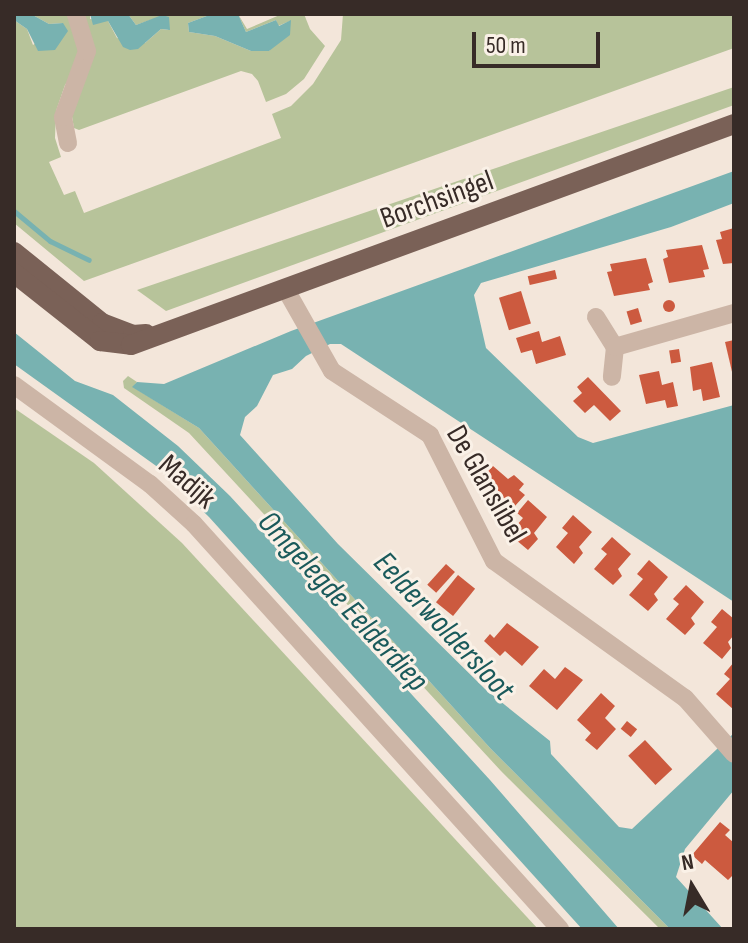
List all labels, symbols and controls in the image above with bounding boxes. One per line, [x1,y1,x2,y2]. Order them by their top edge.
scale bar [476,16,604,66]
text: 50 m [486,31,526,60]
street label: Borchsingel [376,163,498,237]
street label: De Glanslibel [438,419,534,549]
street label: Madijk [151,447,223,517]
water label: Omgelegde Eelderdiep [249,504,435,700]
water label: Eelderwoldersloot [364,545,522,709]
north arrow [652,847,732,927]
text: N [680,849,696,877]

